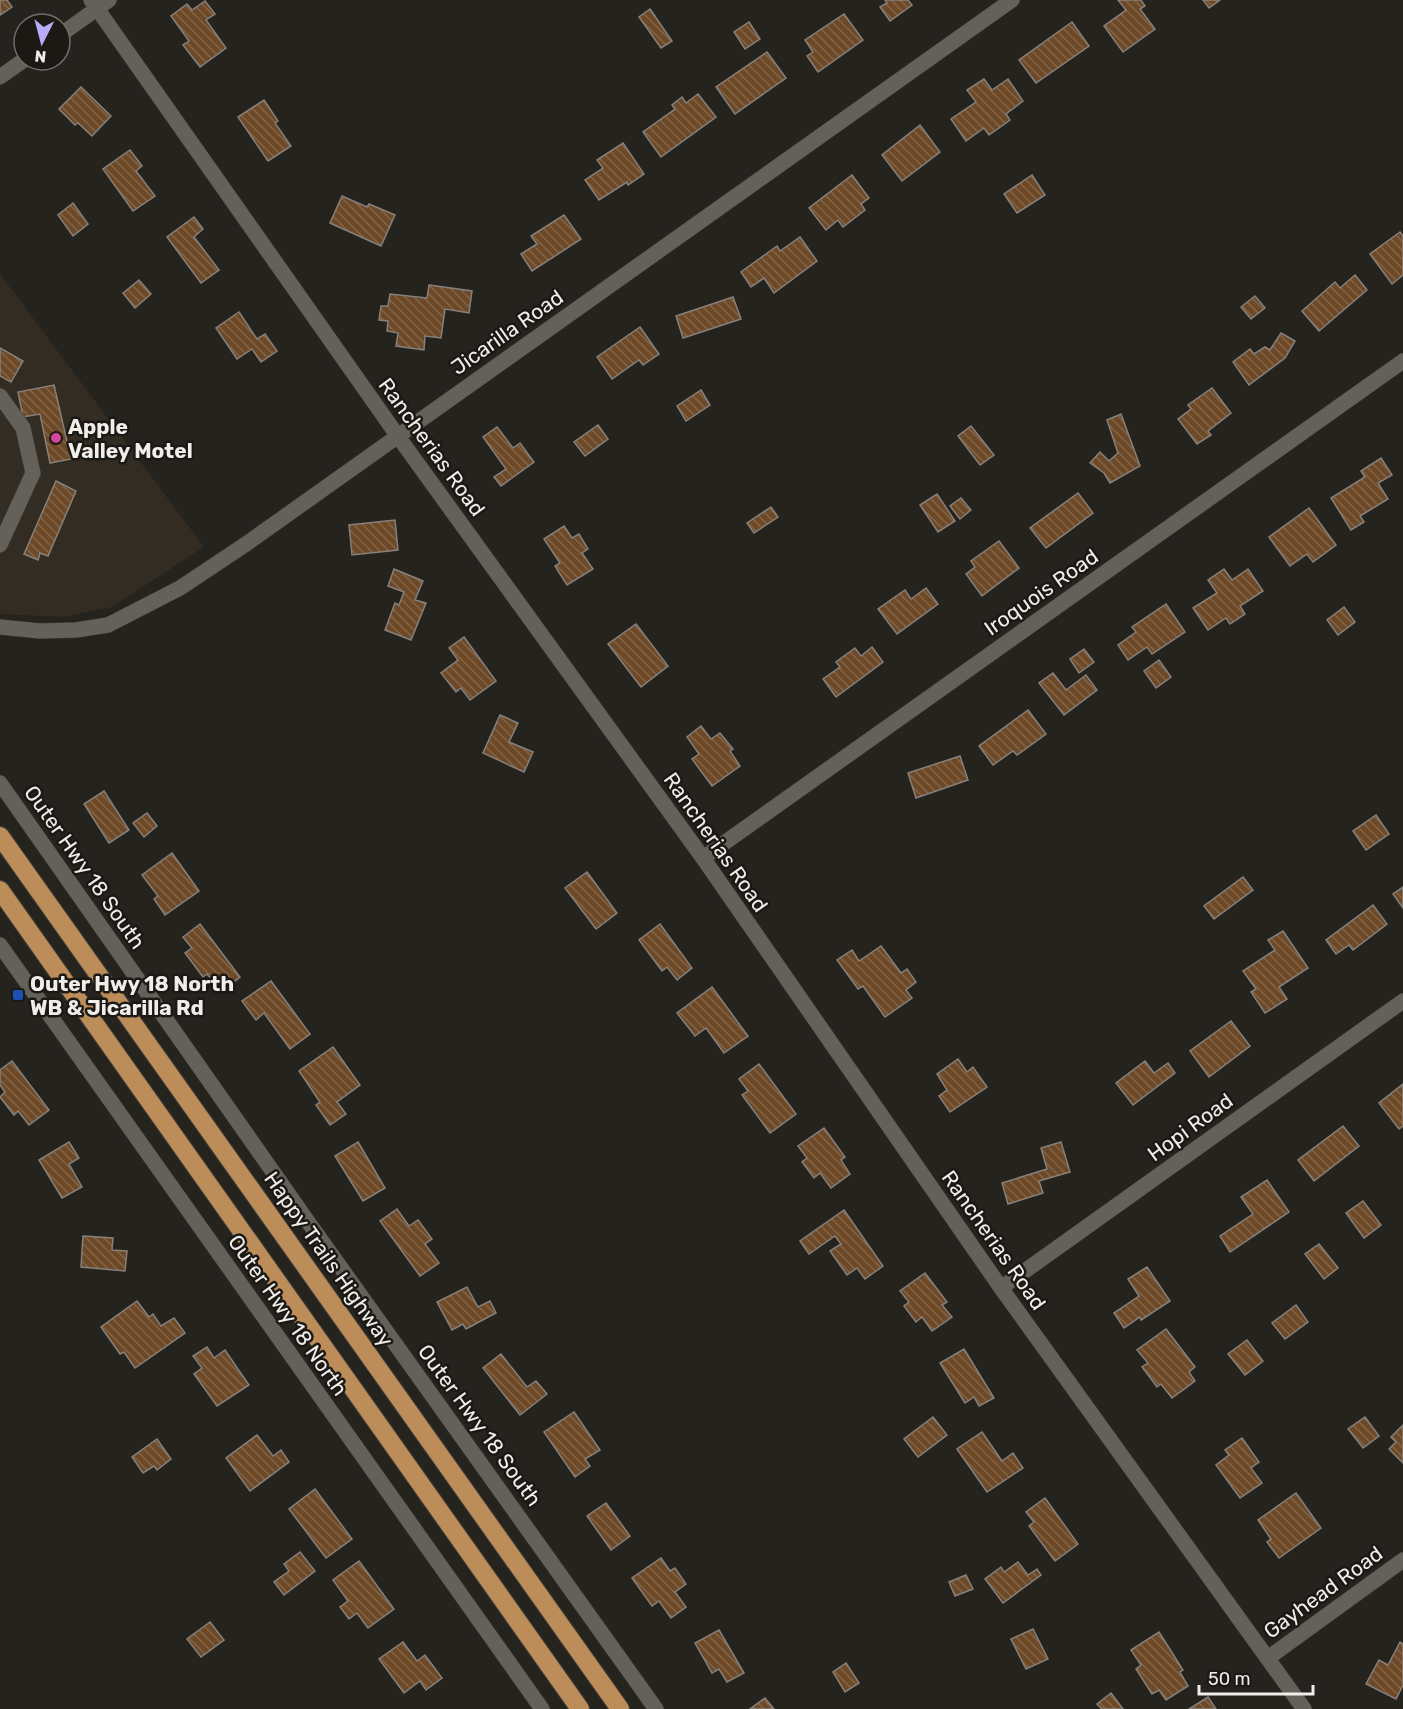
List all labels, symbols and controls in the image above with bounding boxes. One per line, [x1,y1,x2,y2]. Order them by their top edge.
north arrow [12,12,72,72]
text: N [34,46,47,66]
street label: Jicarilla Road [446,284,568,380]
street label: Rancherias Road [374,373,490,521]
place label: Apple Valley Motel [68,414,193,463]
marker: Apple Valley Motel [49,431,63,445]
street label: Iroquois Road [979,543,1103,641]
street label: Rancherias Road [659,767,773,917]
street label: Outer Hwy 18 South [19,780,151,954]
place label: Outer Hwy 18 North WB & Jicarilla Rd [30,971,234,1020]
marker: Outer Hwy 18 North WB & Jicarilla Rd [11,988,25,1002]
street label: Hopi Road [1142,1088,1238,1166]
street label: Rancherias Road [937,1165,1051,1315]
street label: Happy Trails Highway [259,1167,399,1351]
street label: Outer Hwy 18 North [223,1230,353,1400]
street label: Outer Hwy 18 South [413,1339,547,1511]
street label: Gayhead Road [1259,1541,1387,1643]
scale bar [1199,1658,1313,1696]
text: 50 m [1208,1668,1251,1690]

